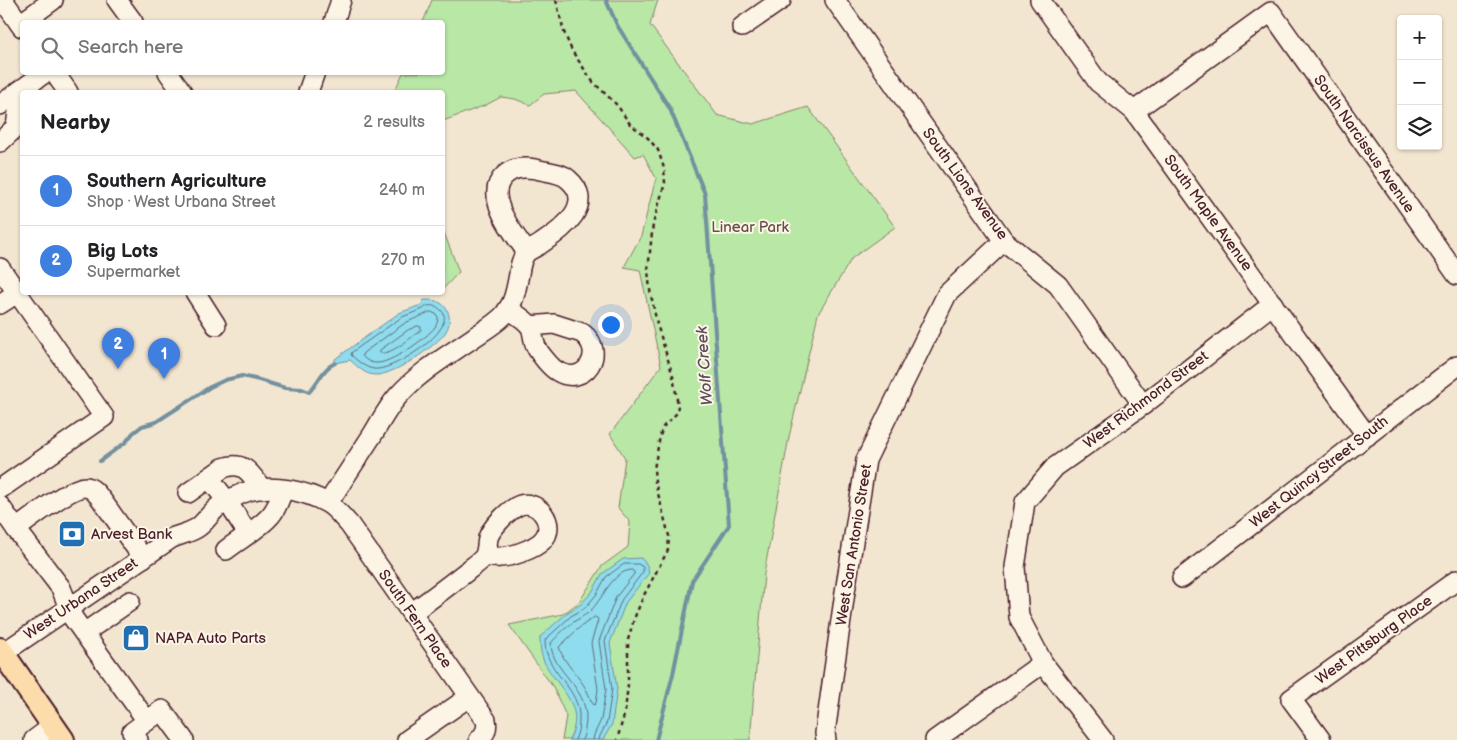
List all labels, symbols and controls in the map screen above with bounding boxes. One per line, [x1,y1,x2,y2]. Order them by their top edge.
map controls [1397,15,1442,150]
button: + [1397,15,1442,60]
search box [20,20,445,75]
icon: search [38,34,66,62]
text: Search here [78,36,183,59]
button: − [1397,60,1442,105]
street label: South Narcissus Avenue [1309,71,1419,217]
button: layers [1397,105,1442,150]
text: Nearby [40,110,110,135]
text: 2 results [363,113,425,132]
street label: South Lions Avenue [918,124,1012,244]
street label: South Maple Avenue [1159,151,1257,275]
text: Southern Agriculture [87,170,266,193]
text: 1 [53,181,59,200]
text: 240 m [379,181,425,200]
text: Shop · West Urbana Street [87,193,276,212]
park label: Linear Park [711,218,789,237]
text: Big Lots [87,240,158,263]
text: 2 [51,251,61,270]
text: 270 m [381,251,425,270]
text: Supermarket [87,263,180,282]
your location [598,312,624,338]
water label: Wolf Creek [693,325,717,406]
pin: 2 [102,328,134,369]
pin: 1 [148,338,180,379]
street label: West Richmond Street [1080,347,1212,453]
street label: West Quincy Street South [1246,412,1392,532]
street label: West San Antonio Street [832,462,876,627]
bank icon: Arvest Bank [57,519,87,549]
place label: Arvest Bank [91,525,173,544]
street label: West Urbana Street [21,554,142,644]
street label: South Fern Place [374,566,456,672]
street label: West Pittsburg Place [1312,591,1436,689]
shop icon: NAPA Auto Parts [121,623,151,653]
place label: NAPA Auto Parts [155,629,267,648]

